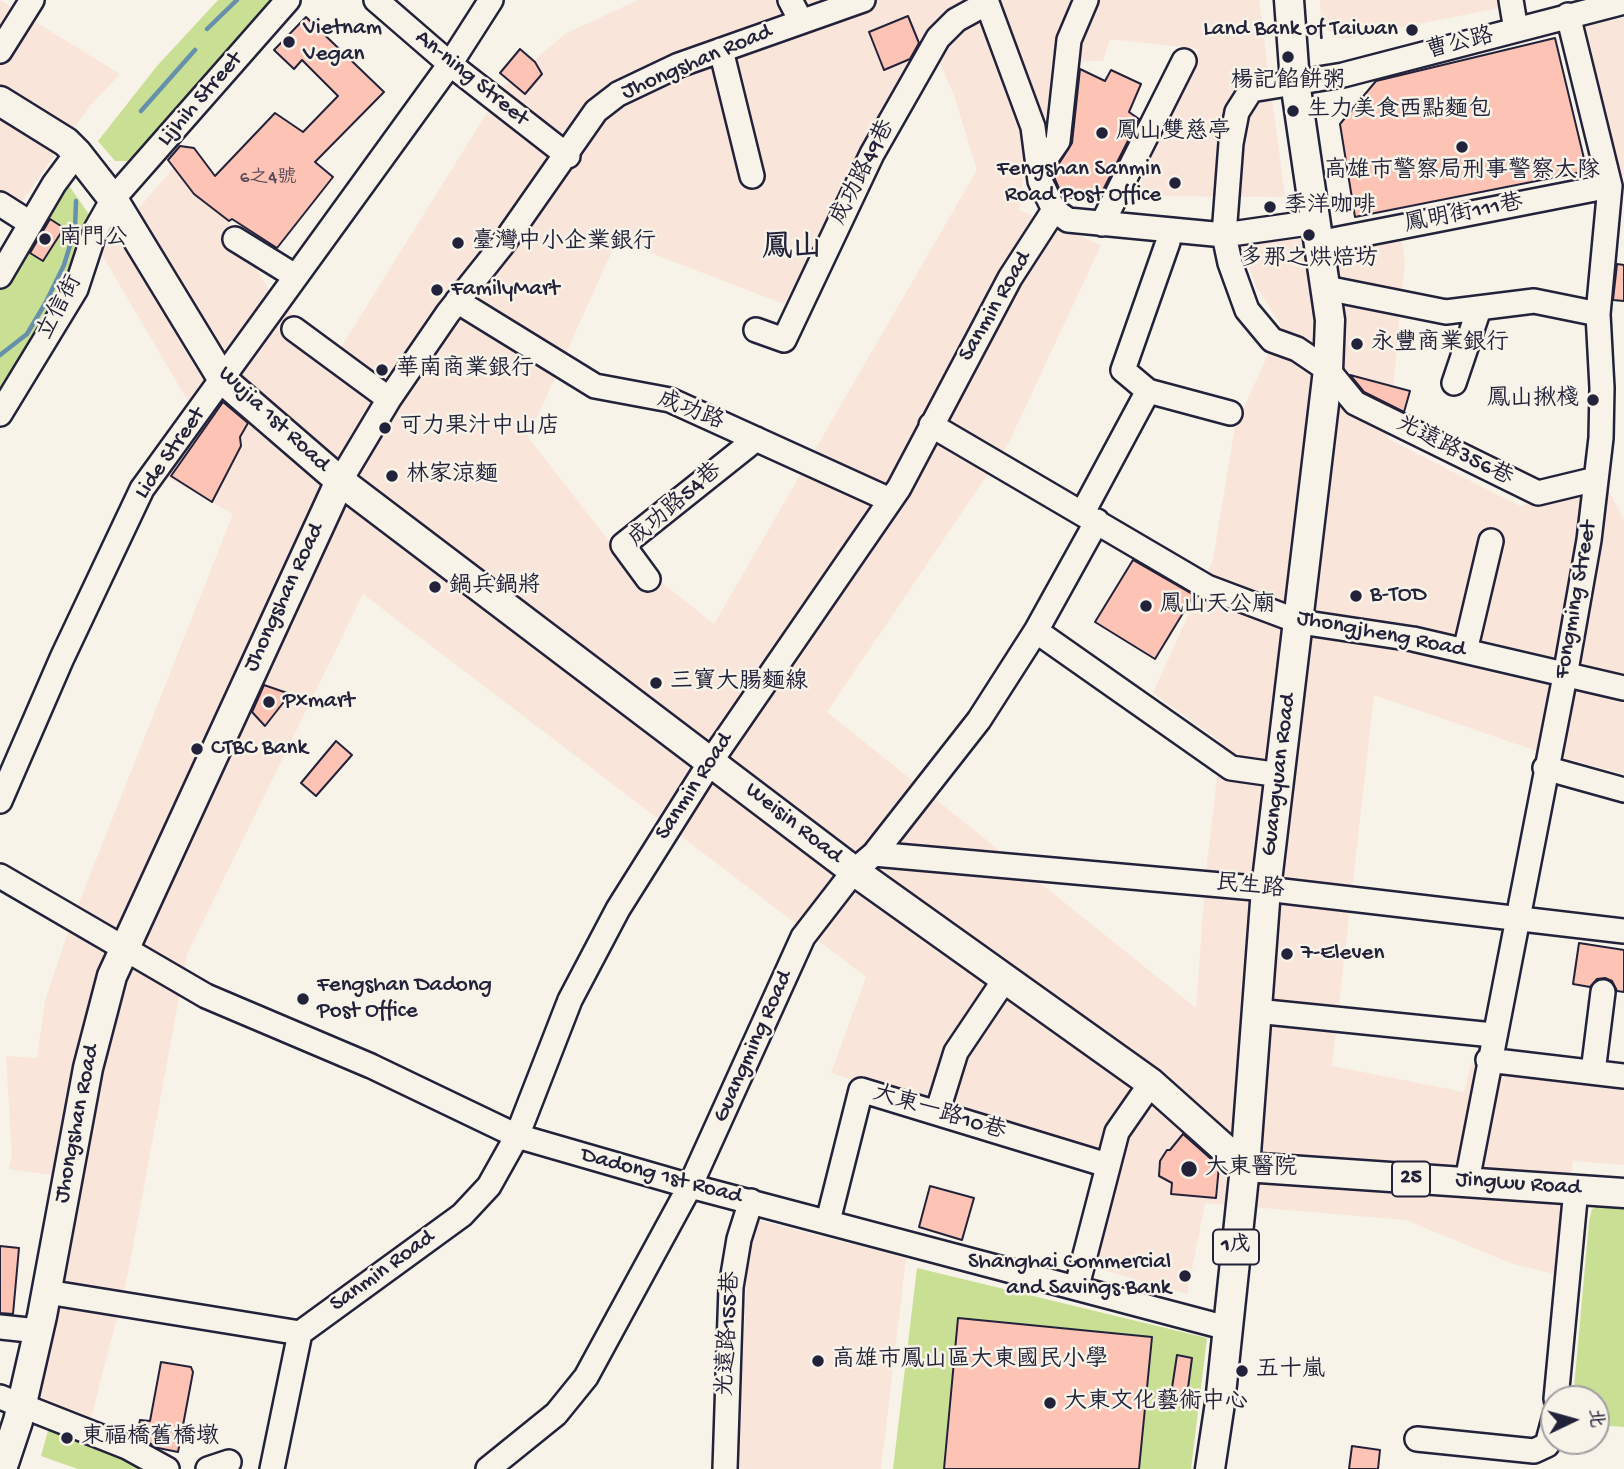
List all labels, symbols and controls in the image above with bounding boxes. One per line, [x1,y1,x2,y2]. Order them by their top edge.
place label: Vietnam Vegan [303,15,382,69]
place label: Land Bank of Taiwan [1203,16,1398,44]
street label: Jhongshan Road [618,19,776,107]
marker: Land Bank of Taiwan [1404,22,1420,38]
street label: 曹公路 [1423,23,1497,67]
street label: An-ning Street [409,25,533,133]
marker: Vietnam Vegan [281,34,297,50]
street label: Lijhih Street [152,47,250,153]
marker: 楊記餡餅粥 [1280,49,1296,65]
place label: 楊記餡餅粥 [1231,68,1345,96]
place label: 生力美食西點麵包 [1307,97,1491,125]
marker: 生力美食西點麵包 [1285,103,1301,119]
street label: 成功路49巷 [826,116,902,230]
place label: 鳳山雙慈亭 [1116,119,1231,147]
marker: 鳳山雙慈亭 [1094,125,1110,141]
marker: 高雄市警察局刑事警察大隊 [1454,139,1470,155]
place label: Fengshan Sanmin Road Post Office [997,156,1161,210]
place label: 高雄市警察局刑事警察大隊 [1324,158,1600,186]
house number: 6之4號 [240,168,296,190]
marker: Fengshan Sanmin Road Post Office [1167,175,1183,191]
street label: 鳳明街111巷 [1403,190,1525,240]
place label: 季洋咖啡 [1284,193,1376,221]
marker: 季洋咖啡 [1262,199,1278,215]
place label: 南門公 [59,225,128,253]
marker: 多那之烘焙坊 [1301,227,1317,243]
place label: 臺灣中小企業銀行 [472,229,656,257]
marker: 南門公 [37,231,53,247]
district label: 鳳山 [762,232,822,268]
marker: 臺灣中小企業銀行 [450,235,466,251]
place label: 多那之烘焙坊 [1240,246,1378,274]
street label: Sanmin Road [953,247,1039,367]
street label: 立信街 [33,271,89,345]
place label: FamilyMart [451,276,560,304]
marker: FamilyMart [429,282,445,298]
place label: 永豐商業銀行 [1371,330,1509,358]
marker: 永豐商業銀行 [1349,336,1365,352]
place label: 華南商業銀行 [396,356,534,384]
street label: Wujia 1st Road [211,361,335,479]
marker: 華南商業銀行 [374,362,390,378]
place label: 鳳山揪棧 [1487,386,1579,414]
street label: 成功路 [653,387,727,437]
marker: 鳳山揪棧 [1585,392,1601,408]
street label: Lide Street [129,403,213,505]
street label: 光遠路356巷 [1391,411,1517,493]
place label: 可力果汁中山店 [399,414,560,442]
marker: 可力果汁中山店 [377,420,393,436]
street label: 成功路54巷 [624,458,728,554]
place label: 林家涼麵 [406,462,498,490]
marker: 林家涼麵 [384,468,400,484]
street label: Jhongshan Road [239,519,331,677]
street label: Fongming Street [1550,519,1604,681]
place label: 鍋兵鍋將 [449,573,541,601]
marker: 鍋兵鍋將 [427,579,443,595]
place label: B-TOD [1370,582,1427,610]
marker: B-TOD [1348,588,1364,604]
place label: 鳳山天公廟 [1160,592,1275,620]
marker: 鳳山天公廟 [1138,598,1154,614]
street label: Jhongjheng Road [1294,605,1468,665]
place label: 三寶大腸麵線 [670,669,808,697]
marker: 三寶大腸麵線 [648,675,664,691]
place label: Pxmart [283,688,354,716]
street label: Guangyuan Road [1256,692,1304,858]
marker: Pxmart [261,694,277,710]
street label: Sanmin Road [650,728,740,846]
place label: CTBC Bank [211,735,308,763]
marker: CTBC Bank [189,741,205,757]
street label: Weisin Road [739,777,847,871]
street label: 民生路 [1214,871,1286,905]
place label: 7-Eleven [1301,940,1384,968]
marker: 7-Eleven [1279,946,1295,962]
street label: Guangming Road [708,967,800,1127]
place label: Fengshan Dadong Post Office [317,972,492,1026]
marker: Fengshan Dadong Post Office [295,991,311,1007]
street label: Jhongshan Road [49,1043,107,1205]
street label: 大東一路10巷 [869,1081,1009,1147]
street label: Dadong 1st Road [578,1142,744,1212]
place label: 大東醫院 [1205,1155,1297,1183]
marker: 大東醫院 [1179,1159,1199,1179]
road number: 25 [1392,1162,1430,1196]
street label: Jingwu Road [1454,1167,1582,1203]
street label: Sanmin Road [325,1225,441,1319]
road number: 1戊 [1213,1230,1259,1264]
place label: Shanghai Commercial and Savings Bank [968,1249,1171,1303]
marker: Shanghai Commercial and Savings Bank [1177,1268,1193,1284]
street label: 光遠路155巷 [713,1271,747,1397]
place label: 高雄市鳳山區大東國民小學 [832,1347,1108,1375]
marker: 高雄市鳳山區大東國民小學 [810,1353,826,1369]
place label: 五十嵐 [1256,1357,1325,1385]
marker: 五十嵐 [1234,1363,1250,1379]
north arrow [1540,1385,1610,1455]
place label: 大東文化藝術中心 [1064,1389,1248,1417]
marker: 大東文化藝術中心 [1042,1395,1058,1411]
text: 北 [1582,1408,1607,1429]
place label: 東福橋舊橋墩 [81,1424,219,1452]
marker: 東福橋舊橋墩 [59,1430,75,1446]

